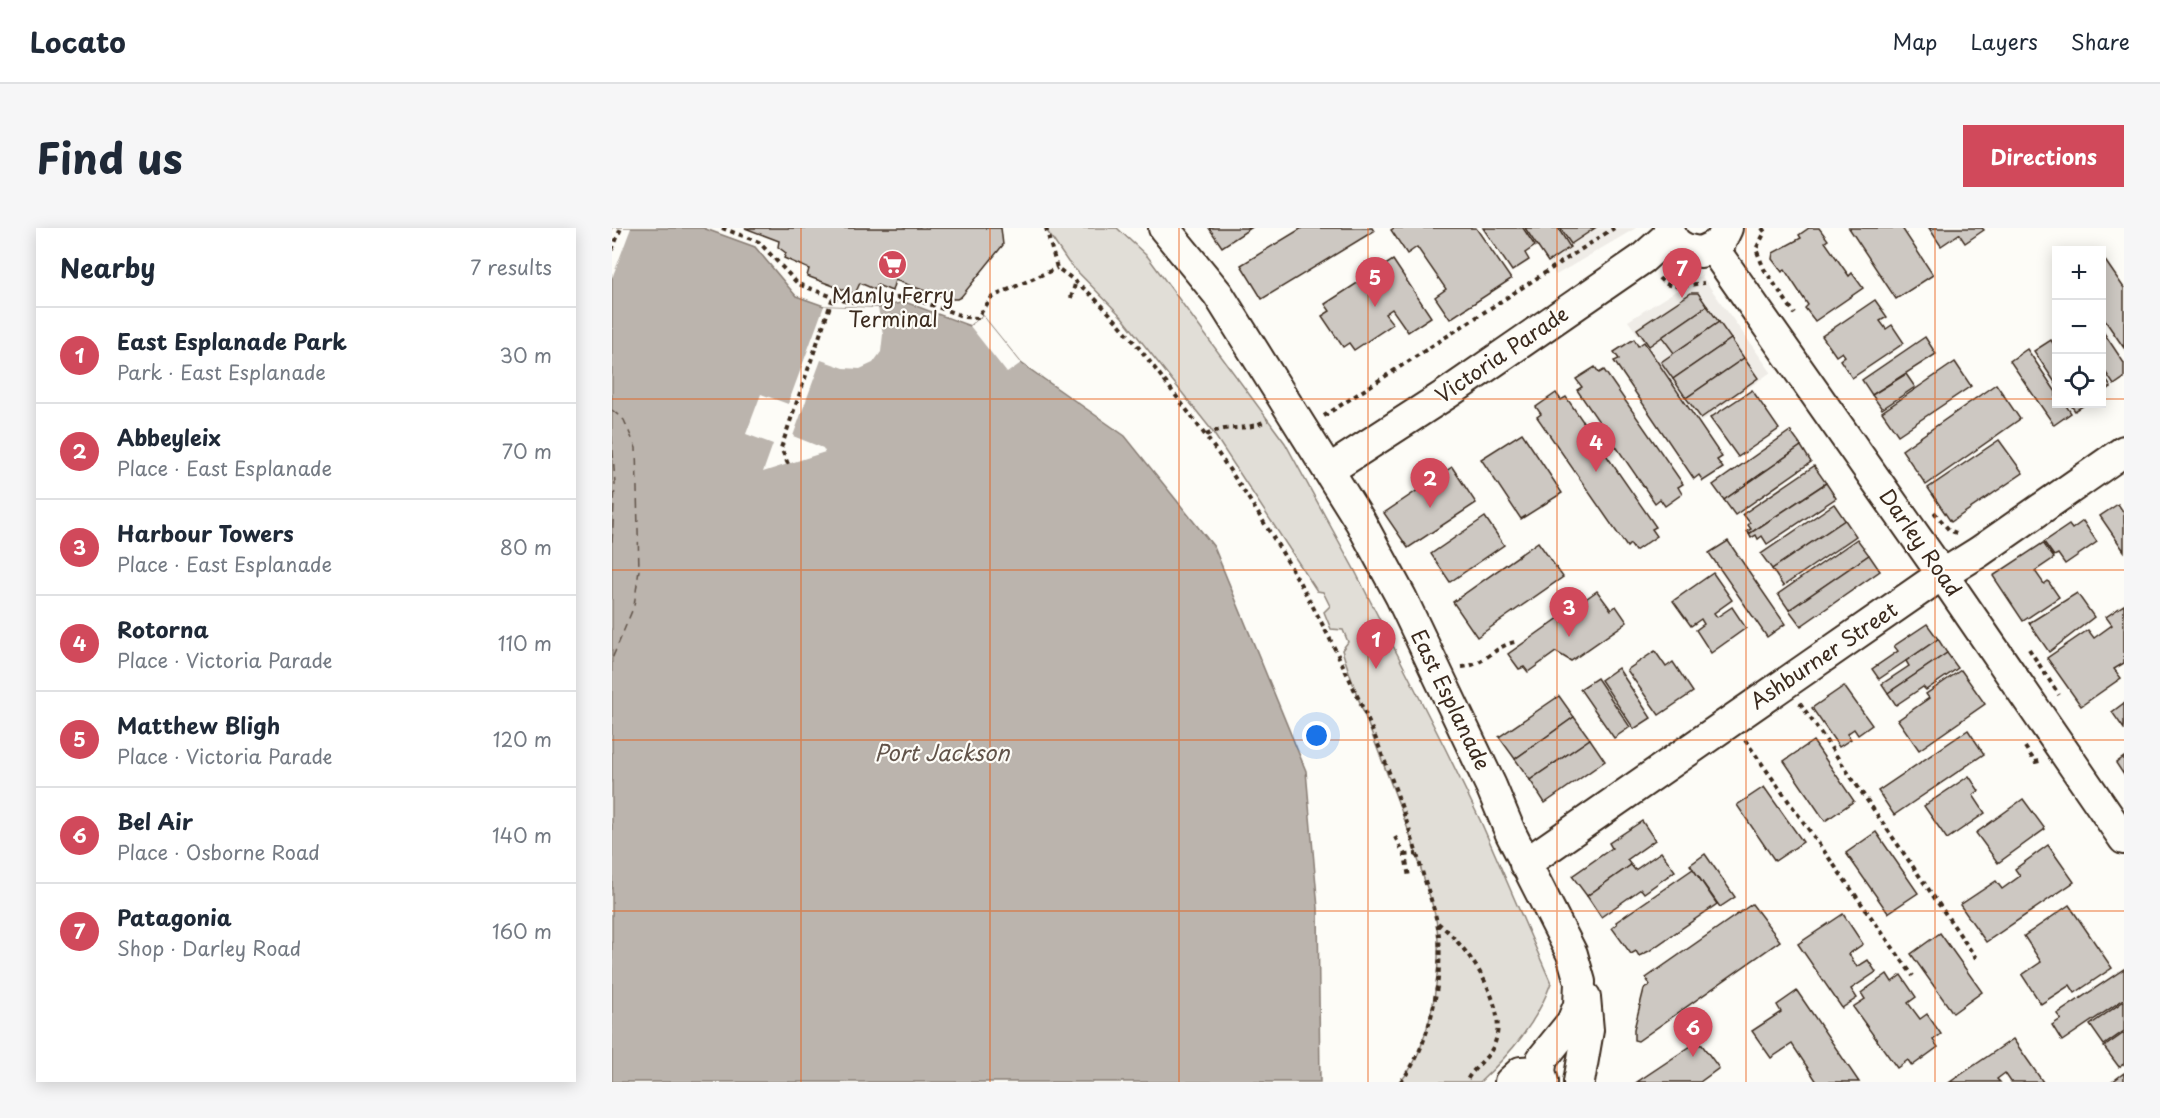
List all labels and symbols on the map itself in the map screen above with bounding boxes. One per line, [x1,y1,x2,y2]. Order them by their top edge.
pin: 7 [1662,248,1702,298]
supermarket icon: Manly Ferry Terminal [877,249,909,281]
pin: 5 [1356,257,1395,307]
place label: Manly Ferry Terminal [832,278,954,334]
street label: Victoria Parade [1428,297,1574,410]
pin: 4 [1576,422,1616,472]
pin: 2 [1410,458,1450,508]
street label: Darley Road [1873,481,1971,602]
pin: 3 [1550,588,1588,637]
street label: Ashburner Street [1742,593,1903,716]
pin: 1 [1356,620,1395,669]
street label: East Esplanade [1404,623,1500,775]
your location [1302,721,1331,750]
water label: Port Jackson [874,735,1011,768]
pin: 6 [1674,1008,1712,1057]

